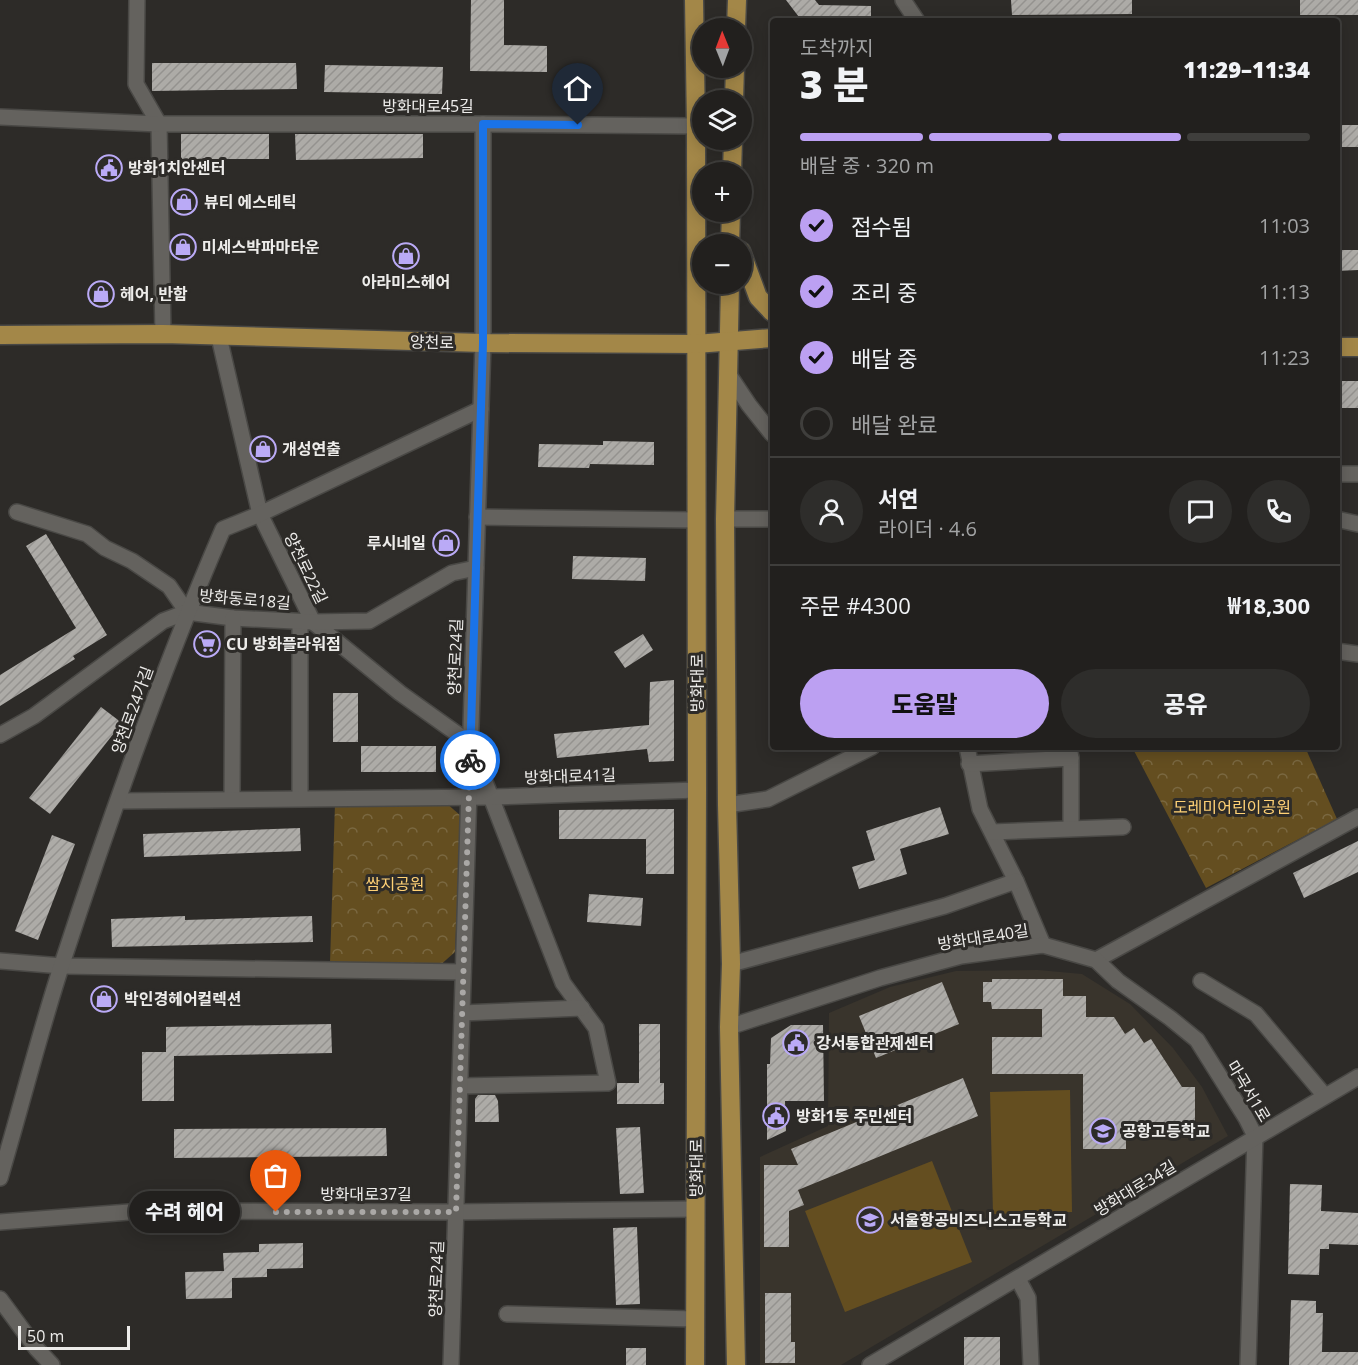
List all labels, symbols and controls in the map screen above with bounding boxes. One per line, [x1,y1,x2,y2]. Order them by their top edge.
north arrow [692,18,752,78]
map controls [692,18,752,294]
text: 도착까지 [800,34,874,61]
text: 11:29–11:34 [1183,54,1310,84]
text: 3 분 [800,57,869,110]
pin [552,63,603,125]
icon: home [561,72,594,105]
button: layers [692,90,752,150]
street label: 방화대로45길 [382,95,474,117]
text: 배달 중 · 320 m [800,152,934,179]
public building icon: 방화1치안센터 [94,153,124,183]
place label: 방화1치안센터 [128,157,225,179]
button: + [692,162,752,222]
shop icon: 뷰티 에스테틱 [169,187,199,217]
place label: 뷰티 에스테틱 [204,191,296,213]
icon: check [800,209,833,242]
text: 접수됨 [851,211,912,241]
text: 11:03 [1259,212,1310,239]
shop icon: 미세스박파마타운 [168,232,198,262]
button: − [692,234,752,294]
place label: 미세스박파마타운 [202,236,320,258]
shop icon: 아라미스헤어 [391,241,421,271]
place label: 아라미스헤어 [362,271,450,293]
icon: check [800,275,833,308]
text: 조리 중 [851,277,917,307]
text: 11:13 [1259,278,1310,305]
shop icon: 헤어, 반함 [86,279,116,309]
place label: 헤어, 반함 [120,283,188,305]
street label: 양천로 [410,331,455,353]
icon: check [800,341,833,374]
text: 배달 중 [851,343,917,373]
text: 11:23 [1259,344,1310,371]
text: 배달 완료 [851,409,938,439]
shop icon: 개성연출 [248,434,278,464]
place label: 개성연출 [282,438,341,460]
button: person [800,480,863,543]
button: chat [1169,480,1232,543]
button: phone [1247,480,1310,543]
text: 서연 [878,483,918,513]
text: 라이더 · 4.6 [878,515,977,542]
street label: 양천로22길 [279,528,333,608]
shop icon: 루시네일 [431,528,461,558]
place label: 루시네일 [367,532,426,554]
street label: 방화동로18길 [198,584,292,614]
text: 주문 #4300 [800,590,911,620]
text: ₩18,300 [1228,590,1310,620]
street label: 양천로24길 [443,618,467,696]
supermarket icon: CU 방화플라워점 [192,629,222,659]
place label: CU 방화플라워점 [226,633,341,655]
street label: 방화대로 [686,653,708,712]
street label: 양천로24가길 [106,663,158,757]
button: 도움말 [800,669,1049,738]
button: 공유 [1061,669,1310,738]
courier [440,730,500,790]
icon: bike [454,744,487,777]
street label: 방화대로41길 [524,763,616,789]
park label: 도레미어린이공원 [1173,796,1291,818]
park label: 쌈지공원 [366,873,424,895]
street label: 방화대로40길 [936,919,1030,955]
shop icon: 박인경헤어컬렉션 [89,984,119,1014]
place label: 박인경헤어컬렉션 [124,988,242,1010]
public building icon: 강서통합관제센터 [781,1028,811,1058]
place label: 강서통합관제센터 [816,1032,934,1054]
street label: 마곡서1로 [1222,1056,1276,1126]
public building icon: 방화1동 주민센터 [761,1101,791,1131]
place label: 방화1동 주민센터 [796,1105,912,1127]
school or university icon: 공항고등학교 [1088,1116,1118,1146]
place label: 공항고등학교 [1122,1120,1211,1142]
street label: 방화대로 [685,1138,707,1197]
pin [250,1150,301,1212]
street label: 방화대로34길 [1090,1155,1180,1221]
icon: bag [259,1159,292,1192]
street label: 방화대로37길 [320,1183,412,1205]
callout: 수려 헤어 [129,1191,240,1233]
text: 수려 헤어 [145,1198,224,1225]
school or university icon: 서울항공비즈니스고등학교 [855,1205,885,1235]
place label: 서울항공비즈니스고등학교 [890,1209,1067,1231]
street label: 양천로24길 [424,1240,448,1318]
scale bar [18,1323,130,1350]
text: 50 m [27,1325,64,1347]

